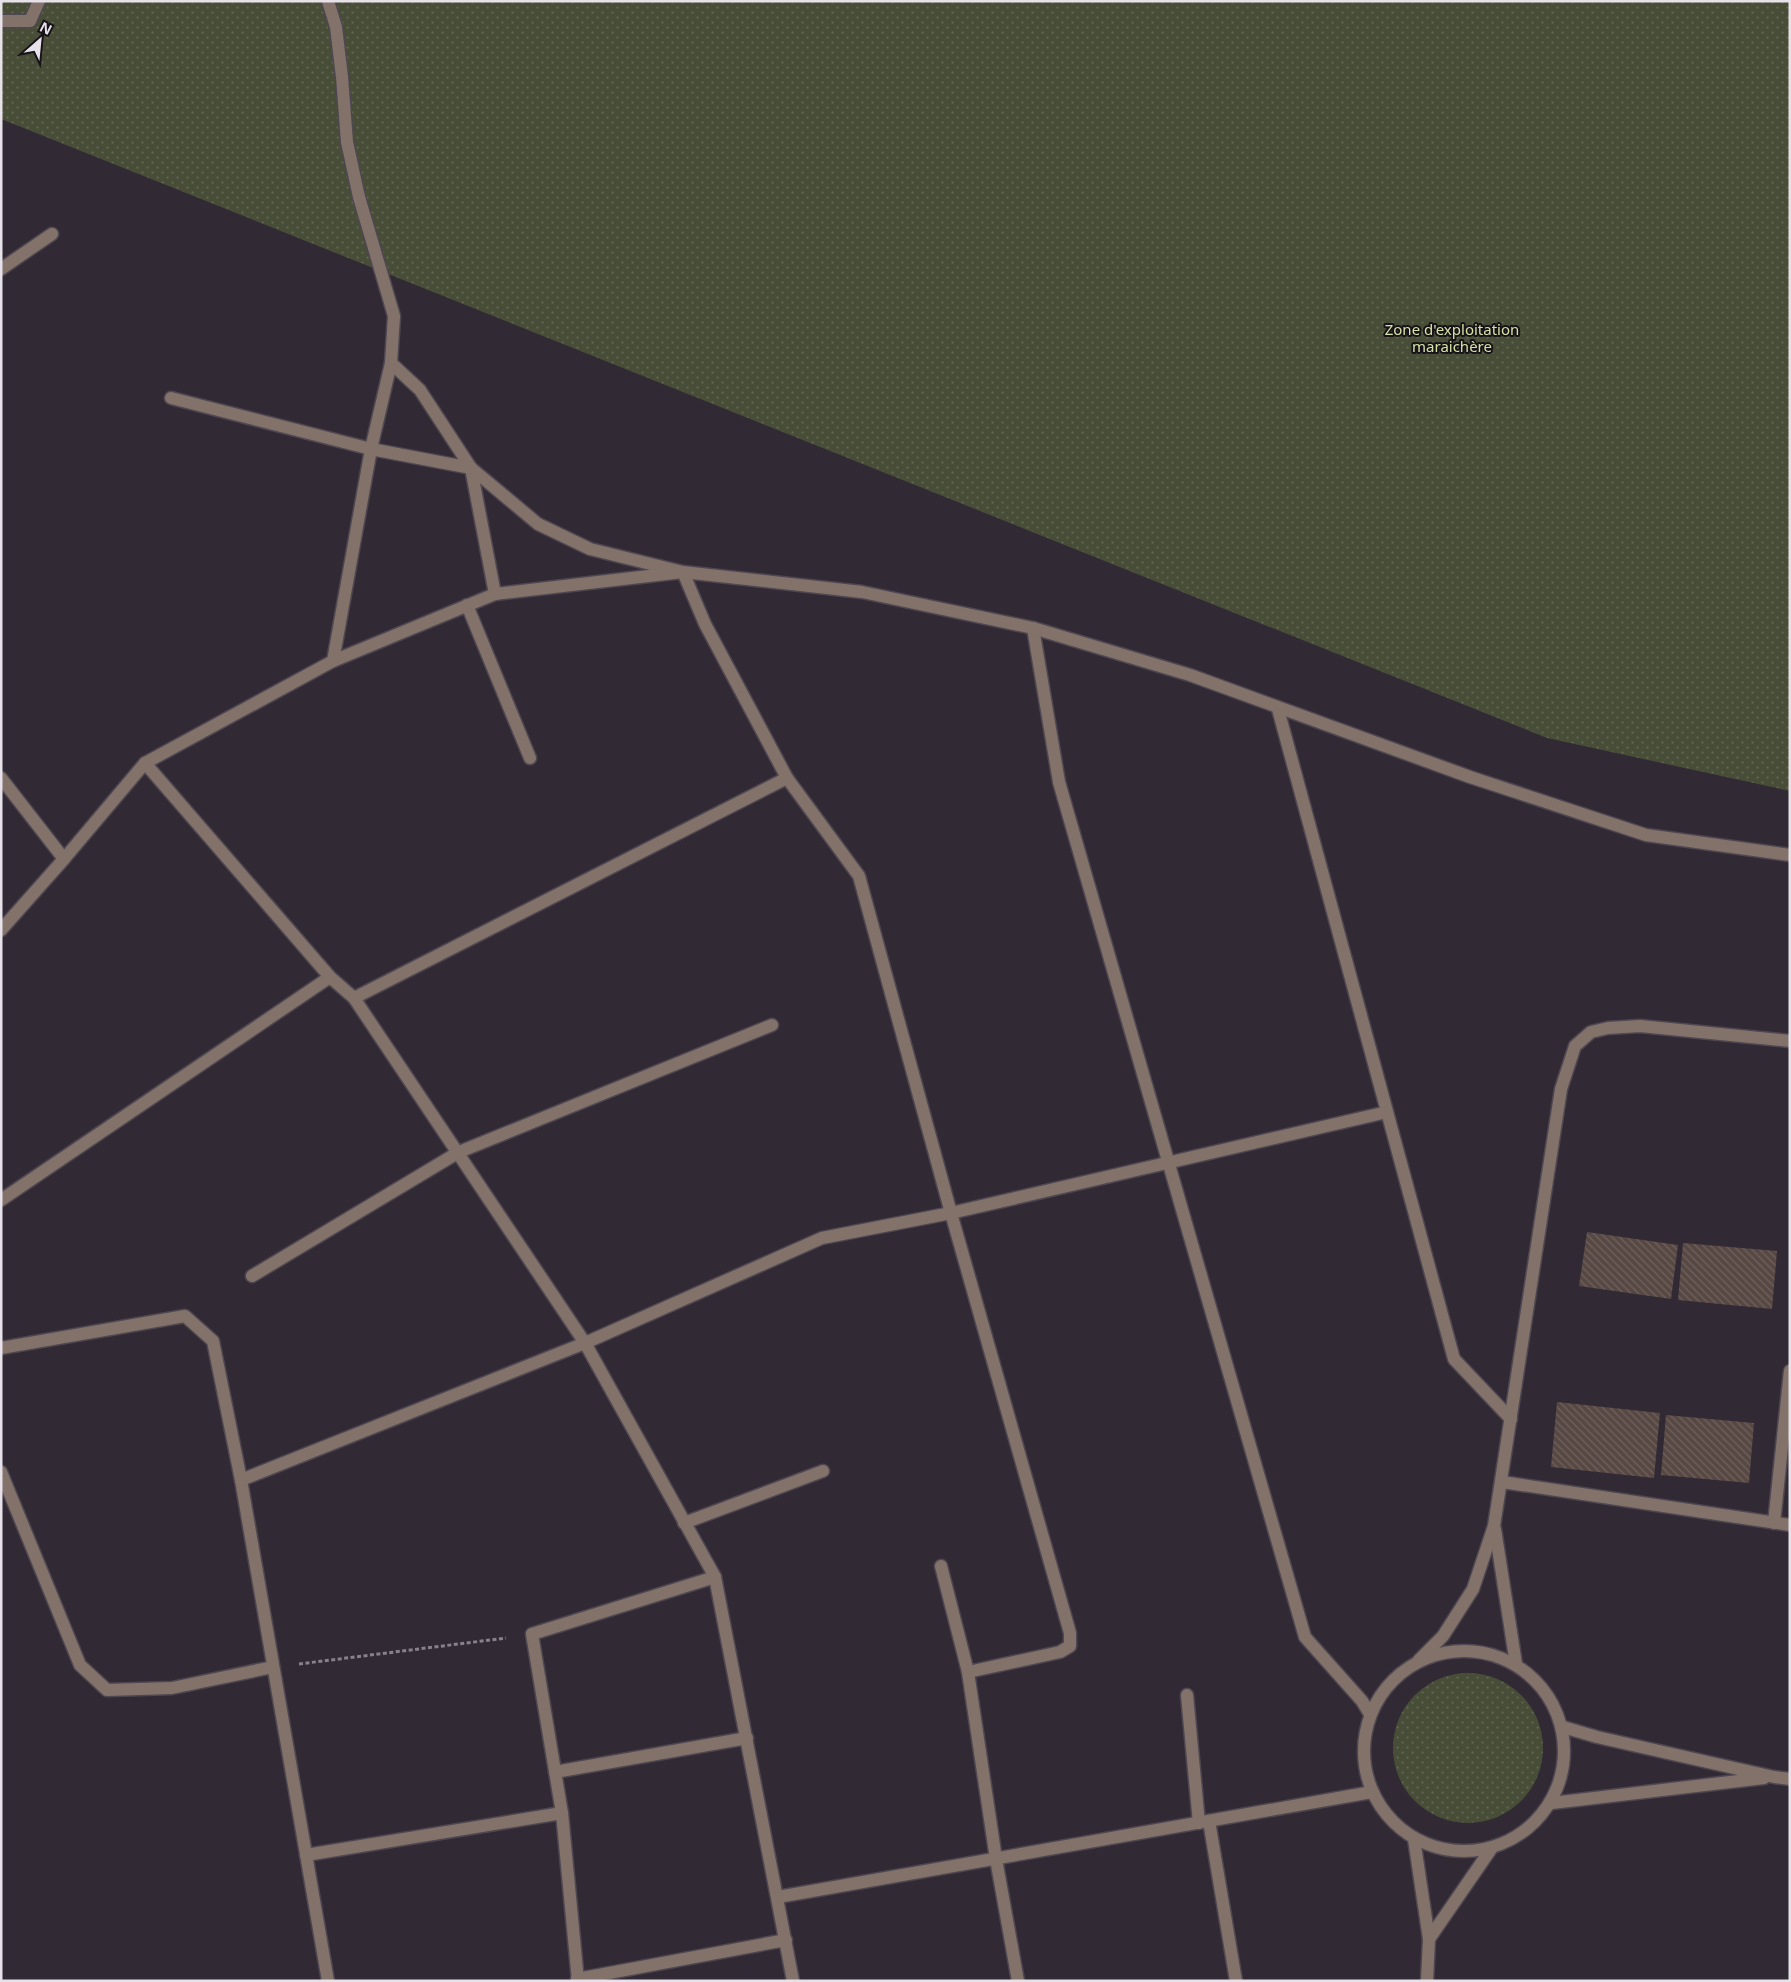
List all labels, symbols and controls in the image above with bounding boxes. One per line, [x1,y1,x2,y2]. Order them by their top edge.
north arrow [15,15,65,65]
text: N [37,17,56,39]
park label: Zone d'exploitation maraichère [1385,319,1519,356]

